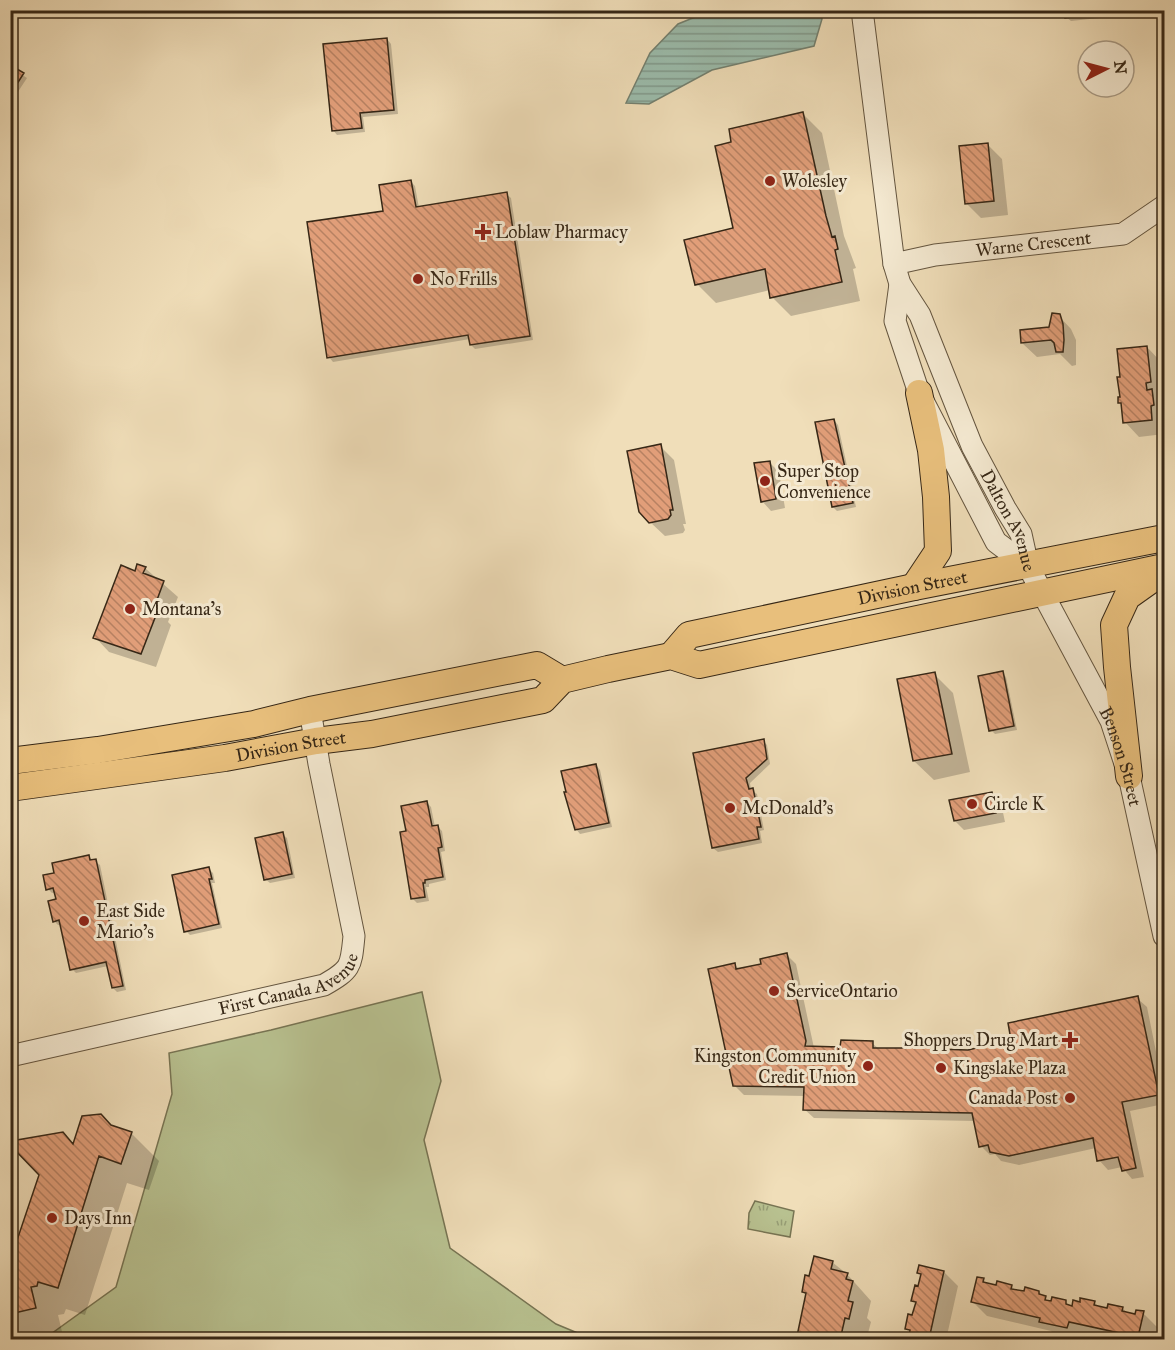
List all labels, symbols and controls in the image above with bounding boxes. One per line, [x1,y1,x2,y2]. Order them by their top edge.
north arrow [1076,39,1136,99]
text: N [1110,60,1131,76]
place label: Wolesley [782,170,848,192]
marker: Wolesley [763,174,777,188]
place label: Loblaw Pharmacy [495,221,628,243]
marker: Loblaw Pharmacy [476,225,490,239]
street label: Warne Crescent [975,227,1093,261]
place label: No Frills [430,268,497,290]
marker: No Frills [411,272,425,286]
place label: Super Stop Convenience [777,460,871,503]
street label: Dalton Avenue [976,466,1040,575]
marker: Super Stop Convenience [758,474,772,488]
street label: Division Street [855,566,970,610]
place label: Montana's [142,598,221,620]
marker: Montana's [123,602,137,616]
street label: Benson Street [1094,703,1146,809]
street label: Division Street [234,726,348,767]
place label: Circle K [984,793,1046,815]
place label: McDonald's [742,797,833,819]
marker: Circle K [965,797,979,811]
marker: McDonald's [723,801,737,815]
place label: East Side Mario's [96,900,165,943]
marker: East Side Mario's [77,914,91,928]
street label: First Canada Avenue [216,951,363,1020]
place label: ServiceOntario [786,980,898,1002]
marker: ServiceOntario [767,984,781,998]
place label: Shoppers Drug Mart [904,1029,1059,1052]
marker: Shoppers Drug Mart [1063,1033,1077,1047]
place label: Kingston Community Credit Union [694,1045,857,1088]
place label: Kingslake Plaza [953,1057,1067,1080]
marker: Kingston Community Credit Union [861,1059,875,1073]
marker: Kingslake Plaza [934,1061,948,1075]
place label: Canada Post [968,1087,1059,1109]
marker: Canada Post [1063,1091,1077,1105]
place label: Days Inn [64,1207,132,1229]
marker: Days Inn [45,1211,59,1225]

